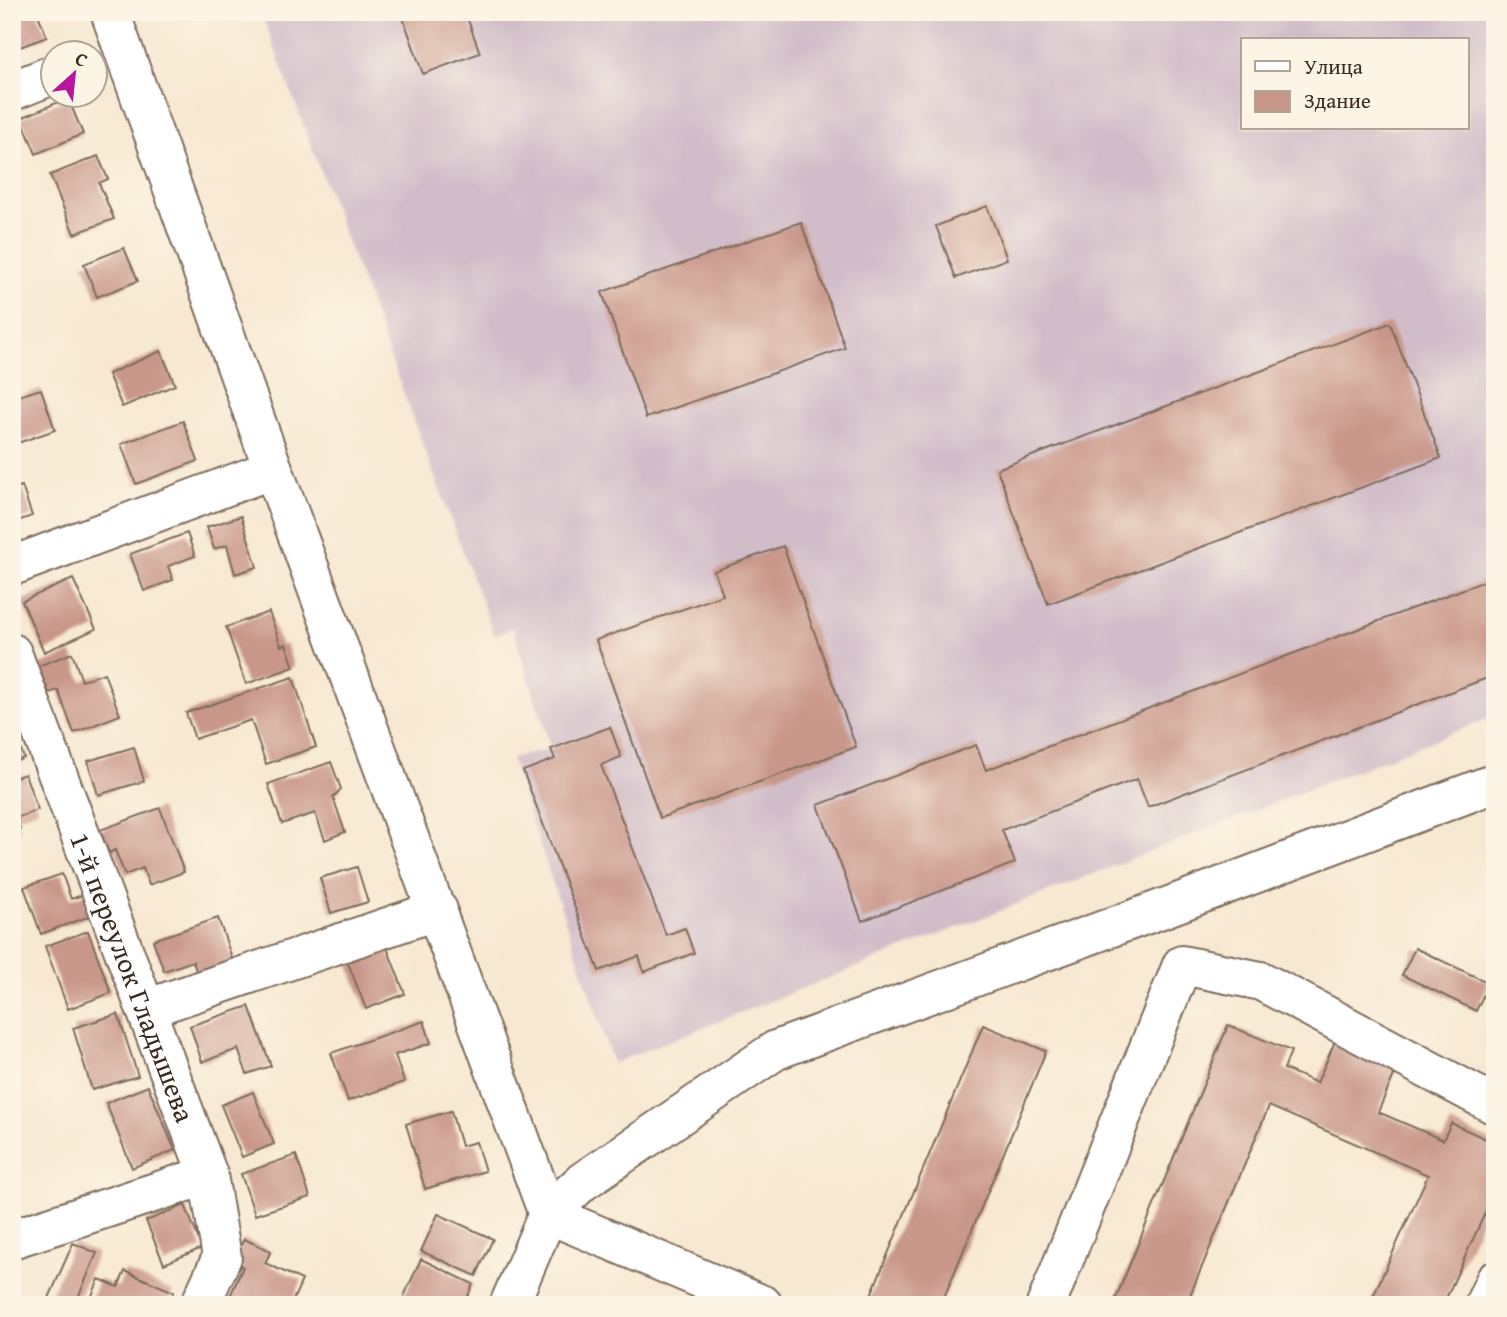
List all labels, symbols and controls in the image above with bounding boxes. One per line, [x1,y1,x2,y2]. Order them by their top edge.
north arrow [38,38,108,108]
legend [1241,38,1468,130]
text: С [71,44,93,74]
text: Улица [1304,51,1363,82]
text: Здание [1304,85,1371,116]
street label: 1-й переулок Гладышева [61,826,207,1128]

